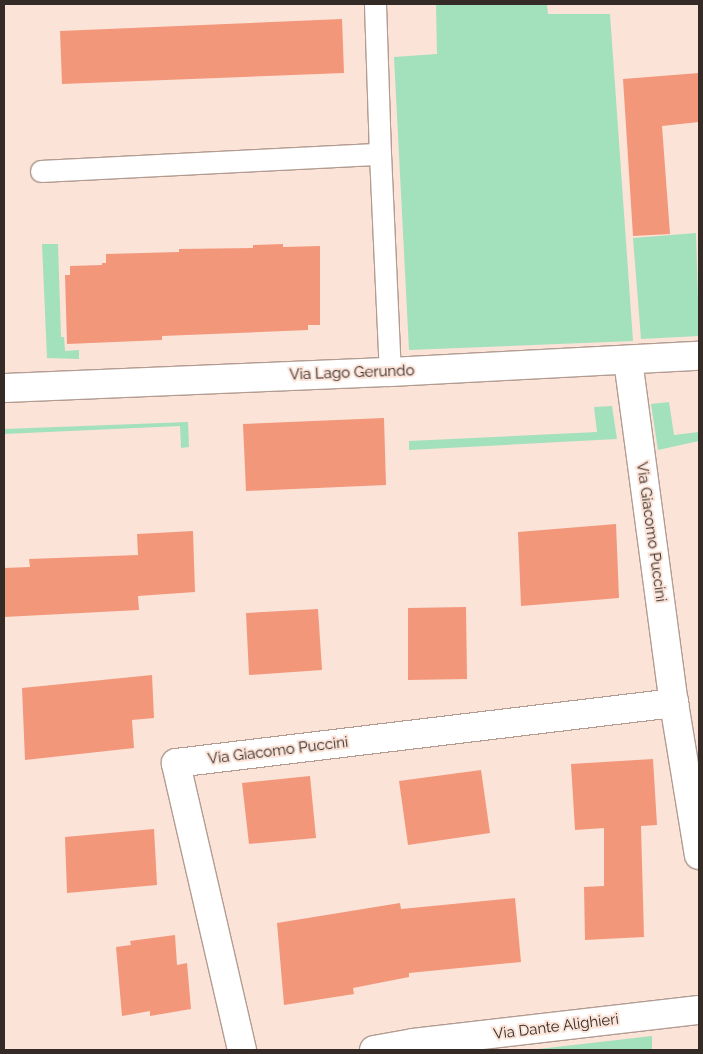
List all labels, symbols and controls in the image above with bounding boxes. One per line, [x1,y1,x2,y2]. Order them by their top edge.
street label: Via Lago Gerundo [289,362,415,384]
street label: Via Giacomo Puccini [632,461,670,603]
street label: Via Giacomo Puccini [207,733,349,769]
street label: Via Dante Alighieri [492,1010,620,1044]

